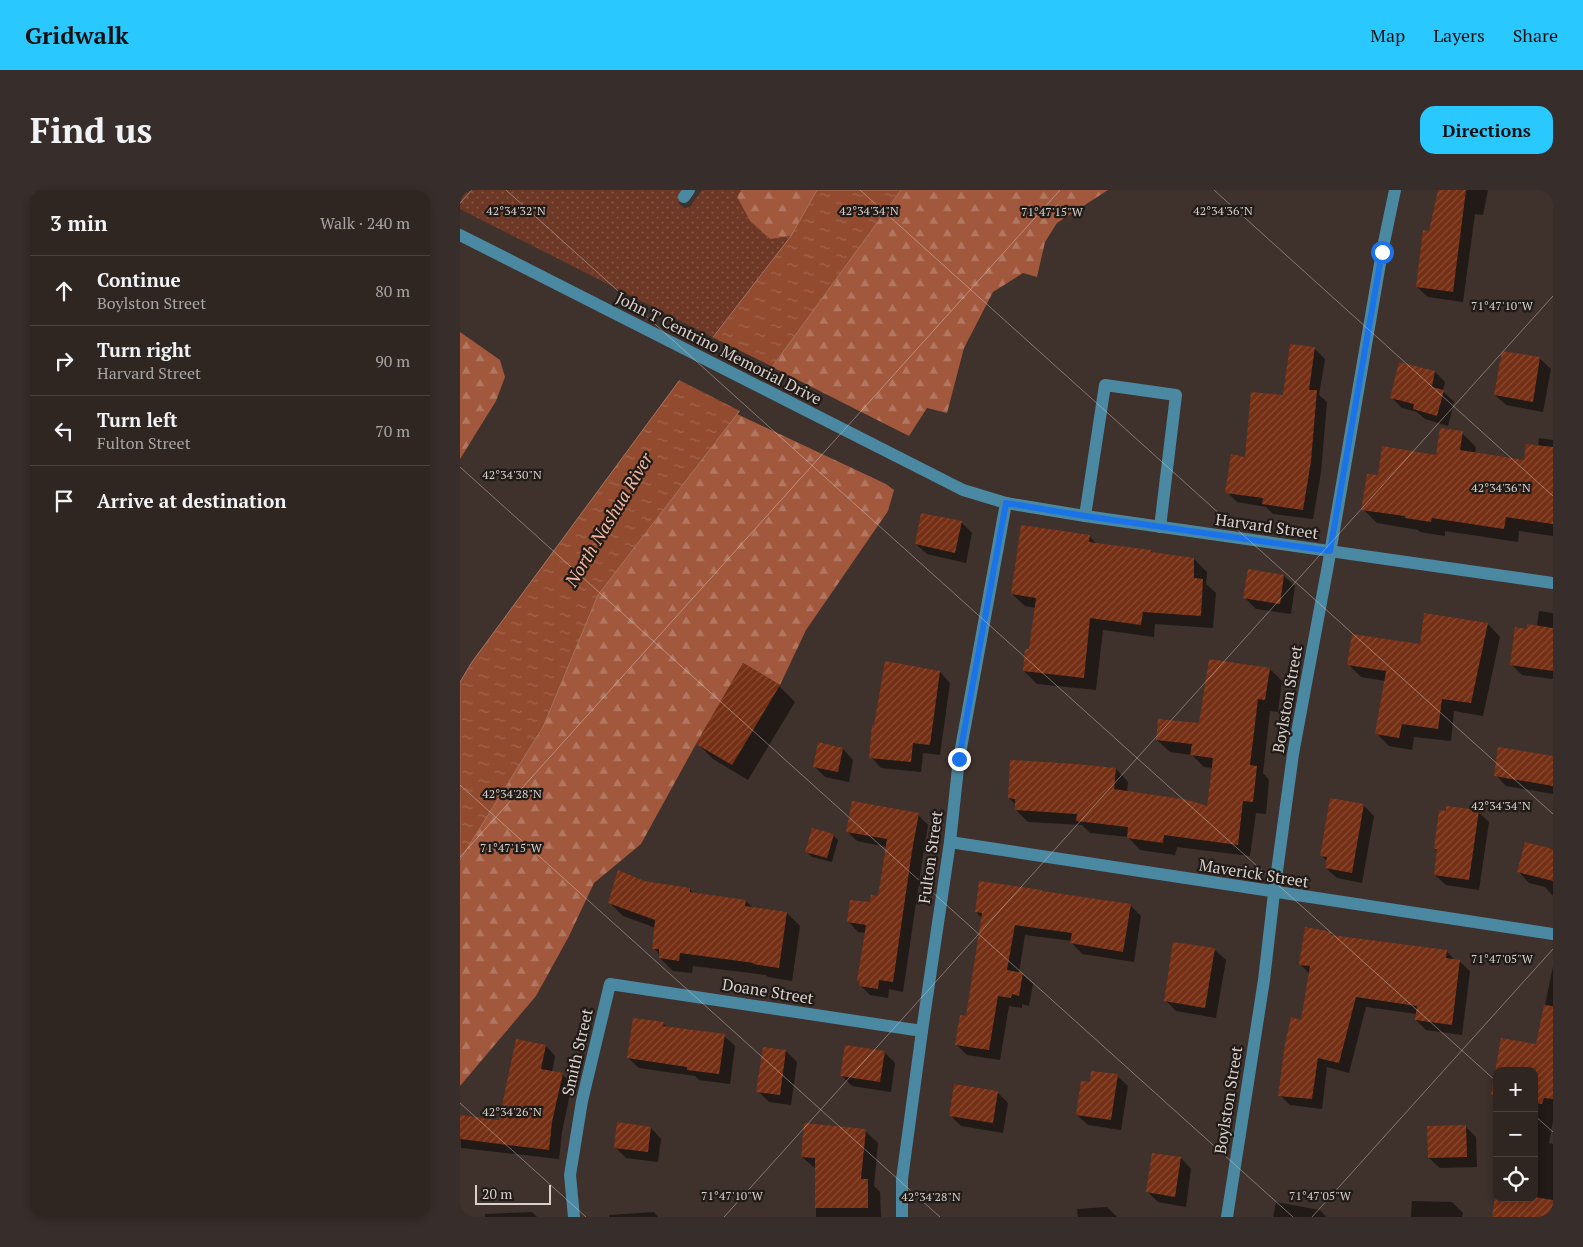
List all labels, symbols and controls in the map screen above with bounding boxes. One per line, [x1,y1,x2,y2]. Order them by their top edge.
text: Gridwalk [25,19,129,51]
text: Map [1370,23,1405,47]
text: Layers [1433,23,1485,47]
text: Share [1513,23,1558,47]
button: Directions [1420,106,1553,154]
text: Find us [30,107,152,153]
text: 42°34'32"N [486,203,546,218]
text: 42°34'34"N [839,203,899,218]
text: 42°34'36"N [1193,203,1253,218]
text: 71°47'15"W [1021,204,1084,219]
text: 3 min [50,209,107,237]
text: Walk · 240 m [320,212,410,234]
route start [1371,241,1394,264]
text: Continue [97,267,181,292]
icon: ahead [50,277,78,305]
text: 80 m [375,280,410,302]
street label: John T Centrino Memorial Drive [612,286,826,410]
text: Boylston Street [97,292,206,314]
text: 71°47'10"W [1471,298,1534,313]
text: Turn right [97,337,191,362]
icon: right [50,347,78,375]
text: 90 m [375,350,410,372]
text: Harvard Street [97,362,201,384]
text: Turn left [97,407,178,432]
icon: left [50,417,78,445]
text: 70 m [375,420,410,442]
text: Fulton Street [97,432,191,454]
water label: North Nashua River [558,447,658,592]
text: 42°34'30"N [482,467,542,482]
text: 42°34'36"N [1471,480,1531,495]
icon: arrive [50,487,78,515]
text: Arrive at destination [97,488,286,513]
street label: Harvard Street [1214,508,1320,544]
street label: Boylston Street [1267,643,1307,755]
route end [948,748,971,771]
text: 42°34'28"N [482,786,542,801]
text: 42°34'34"N [1471,798,1531,813]
street label: Fulton Street [913,809,947,905]
text: 71°47'15"W [480,840,543,855]
street label: Maverick Street [1197,853,1311,893]
text: 71°47'05"W [1471,951,1534,966]
street label: Doane Street [721,973,815,1009]
street label: Smith Street [556,1006,598,1098]
street label: Boylston Street [1209,1044,1247,1156]
map controls [1493,1067,1538,1202]
button: + [1493,1067,1538,1112]
text: 42°34'26"N [482,1104,542,1119]
button: − [1493,1112,1538,1157]
button: locate [1493,1157,1538,1202]
scale bar [475,1182,551,1205]
text: 20 m [482,1184,512,1203]
text: 71°47'10"W [701,1188,764,1203]
text: 71°47'05"W [1289,1188,1352,1203]
text: 42°34'28"N [901,1189,961,1204]

